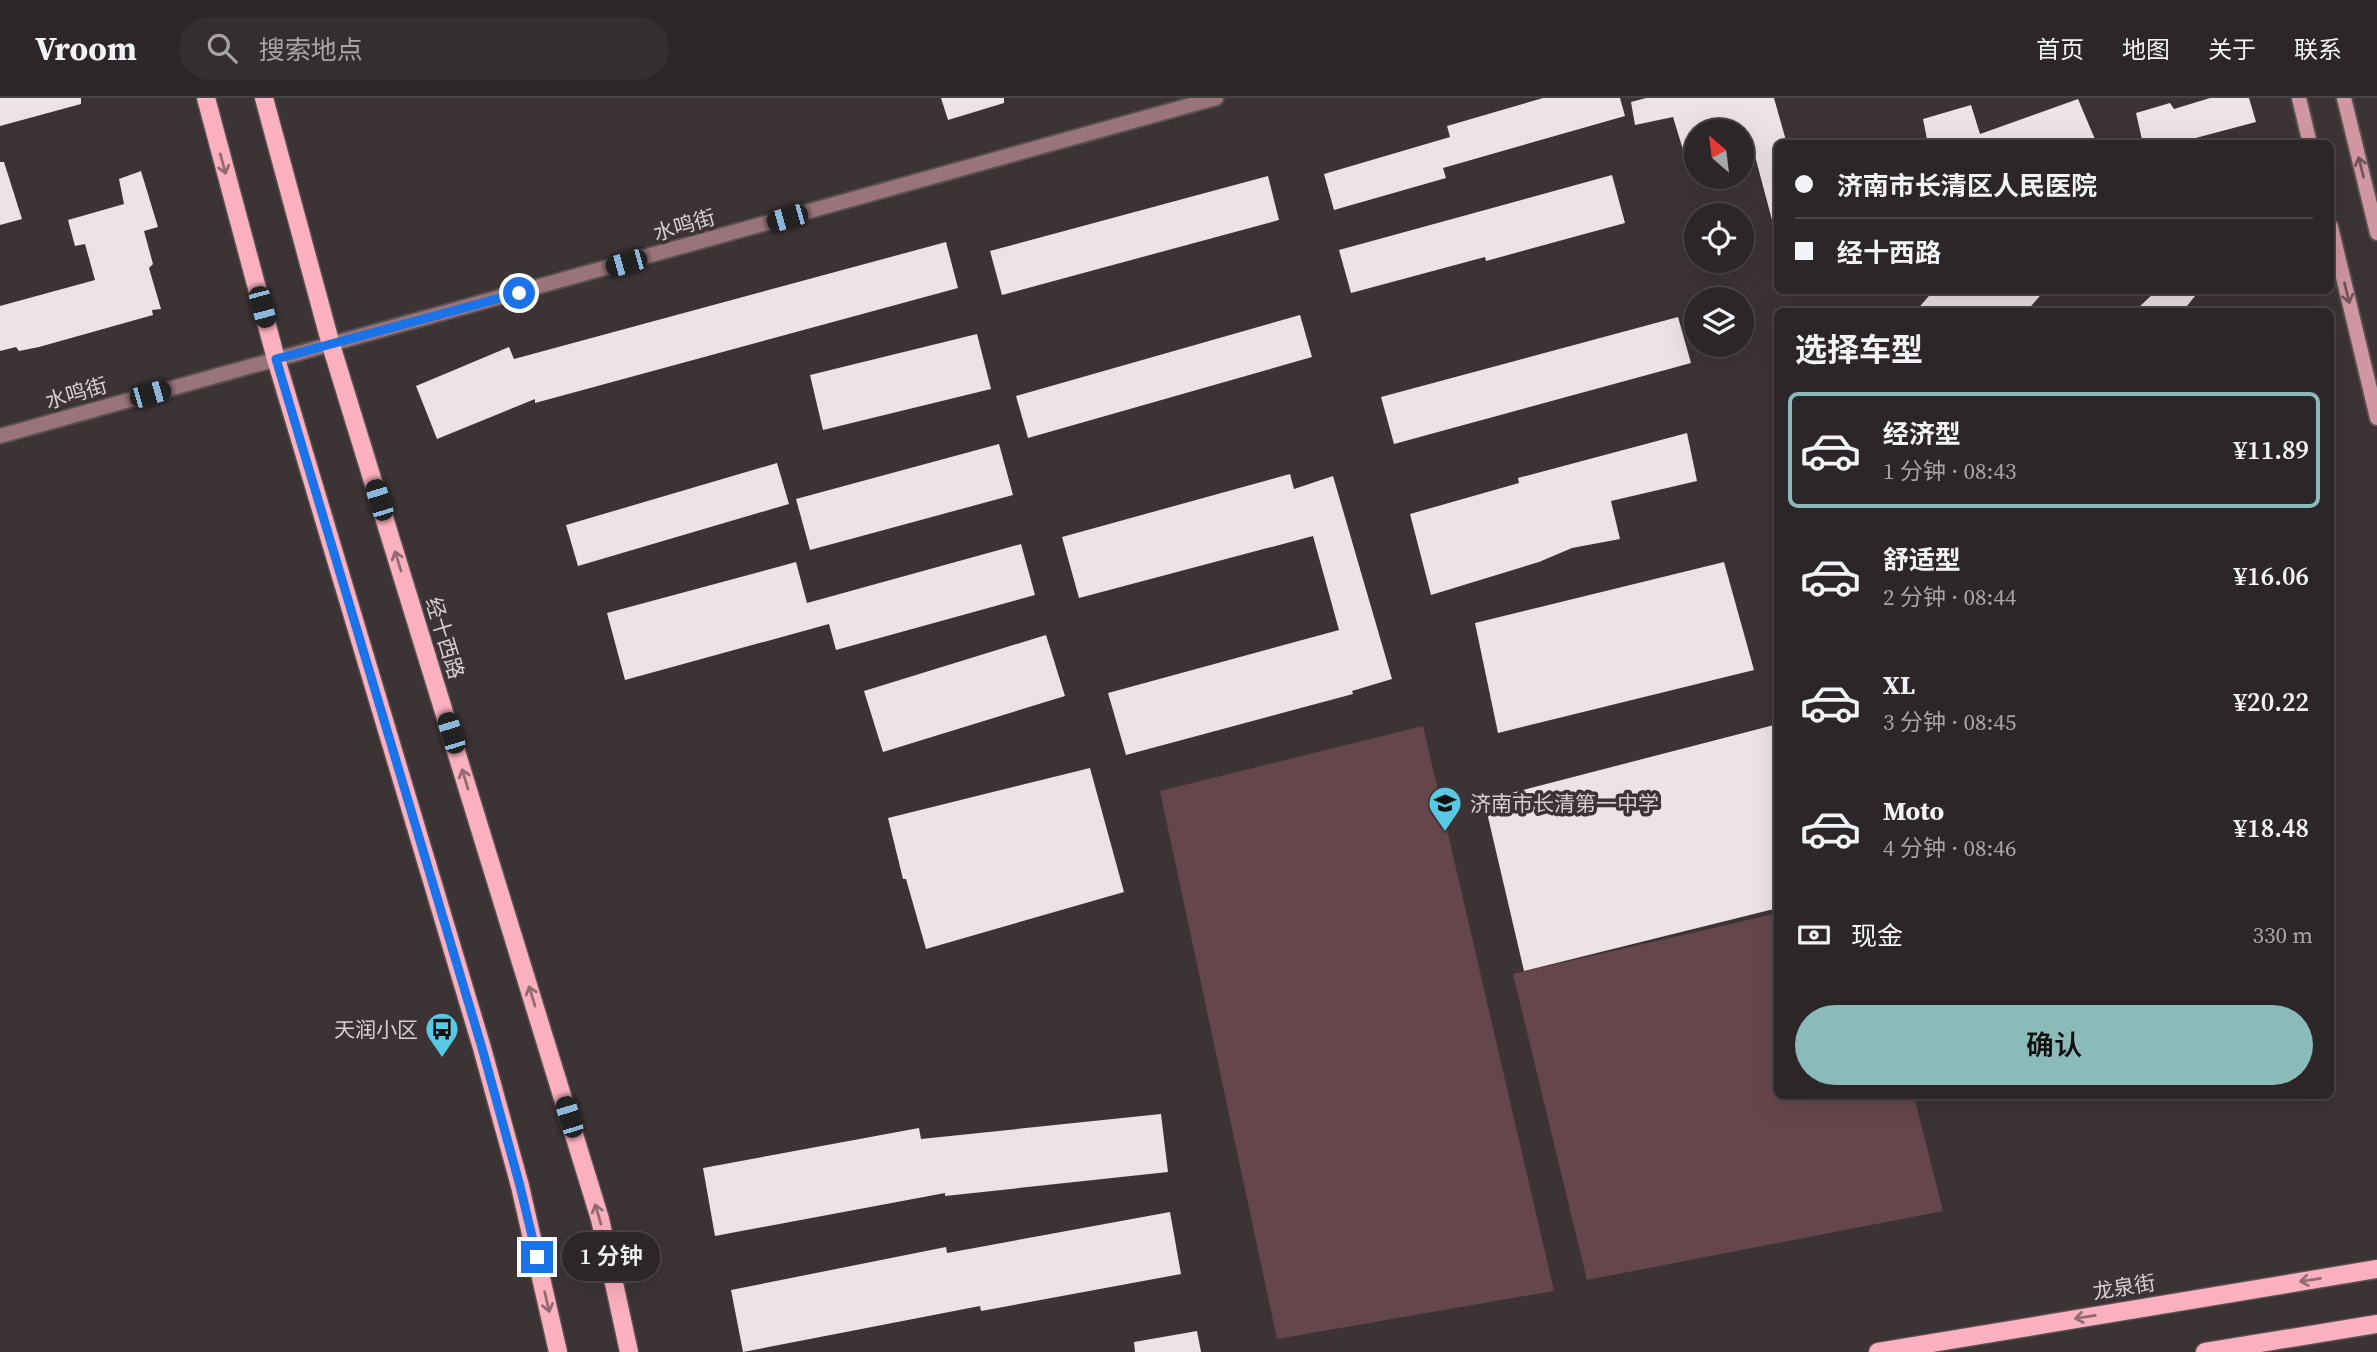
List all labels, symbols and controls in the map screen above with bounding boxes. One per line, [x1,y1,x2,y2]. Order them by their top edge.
search box [179,17,669,80]
text: Vroom [35,26,137,71]
icon: search [203,29,241,67]
text: 搜索地点 [259,32,363,68]
text: 首页 [2036,33,2084,66]
text: 地图 [2122,33,2170,66]
text: 关于 [2208,33,2256,66]
text: 联系 [2294,33,2342,66]
north arrow [1684,119,1754,189]
map controls [1684,119,1754,357]
one-way arrow [218,153,231,175]
one-way arrow [2354,156,2367,179]
text: 济南市长清区人民医院 [1837,168,2097,204]
street label: 水鸣街 [650,202,718,248]
car [764,202,811,234]
button: locate [1684,203,1754,273]
text: 经十西路 [1837,235,1941,271]
car [603,247,650,279]
route start [503,277,535,309]
one-way arrow [2341,281,2354,304]
car [247,284,278,330]
button: layers [1684,287,1754,357]
text: 选择车型 [1795,328,1923,372]
street label: 水鸣街 [42,370,110,416]
car [127,378,174,410]
text: 经济型 [1883,416,1961,452]
icon: car [1799,419,1862,482]
text: ¥11.89 [2234,432,2309,468]
text: 1 分钟 · 08:43 [1883,455,2016,487]
car [363,477,396,523]
text: 舒适型 [1883,542,1961,578]
icon: car [1799,545,1862,608]
one-way arrow [391,550,404,572]
text: ¥16.06 [2234,558,2309,594]
text: 2 分钟 · 08:44 [1883,581,2016,613]
street label: 经十西路 [419,594,471,682]
text: XL [1883,667,1915,703]
icon: car [1799,671,1862,734]
text: ¥20.22 [2234,684,2309,720]
text: 3 分钟 · 08:45 [1883,706,2016,738]
car [435,710,468,756]
one-way arrow [457,768,470,790]
school or university icon: 济南市长清第一中学 [1426,784,1464,833]
place label: 济南市长清第一中学 [1470,789,1659,818]
text: Moto [1883,793,1944,829]
icon: car [1799,797,1862,860]
text: ¥18.48 [2234,810,2309,846]
text: 4 分钟 · 08:46 [1883,832,2016,864]
icon: cash [1795,916,1833,954]
text: 现金 [1851,918,1903,954]
text: 330 m [2252,919,2313,951]
one-way arrow [524,985,537,1007]
button: 确认 [1795,1005,2313,1085]
bus stop icon: 天润小区 [423,1010,461,1059]
place label: 天润小区 [334,1015,418,1044]
car [553,1094,586,1140]
one-way arrow [591,1203,604,1225]
callout: 1 分钟 [562,1232,660,1282]
text: 1 分钟 [579,1240,643,1272]
route end [521,1241,553,1273]
street label: 龙泉街 [2091,1268,2157,1306]
one-way arrow [2299,1274,2322,1287]
one-way arrow [540,1290,554,1313]
one-way arrow [2074,1311,2097,1324]

